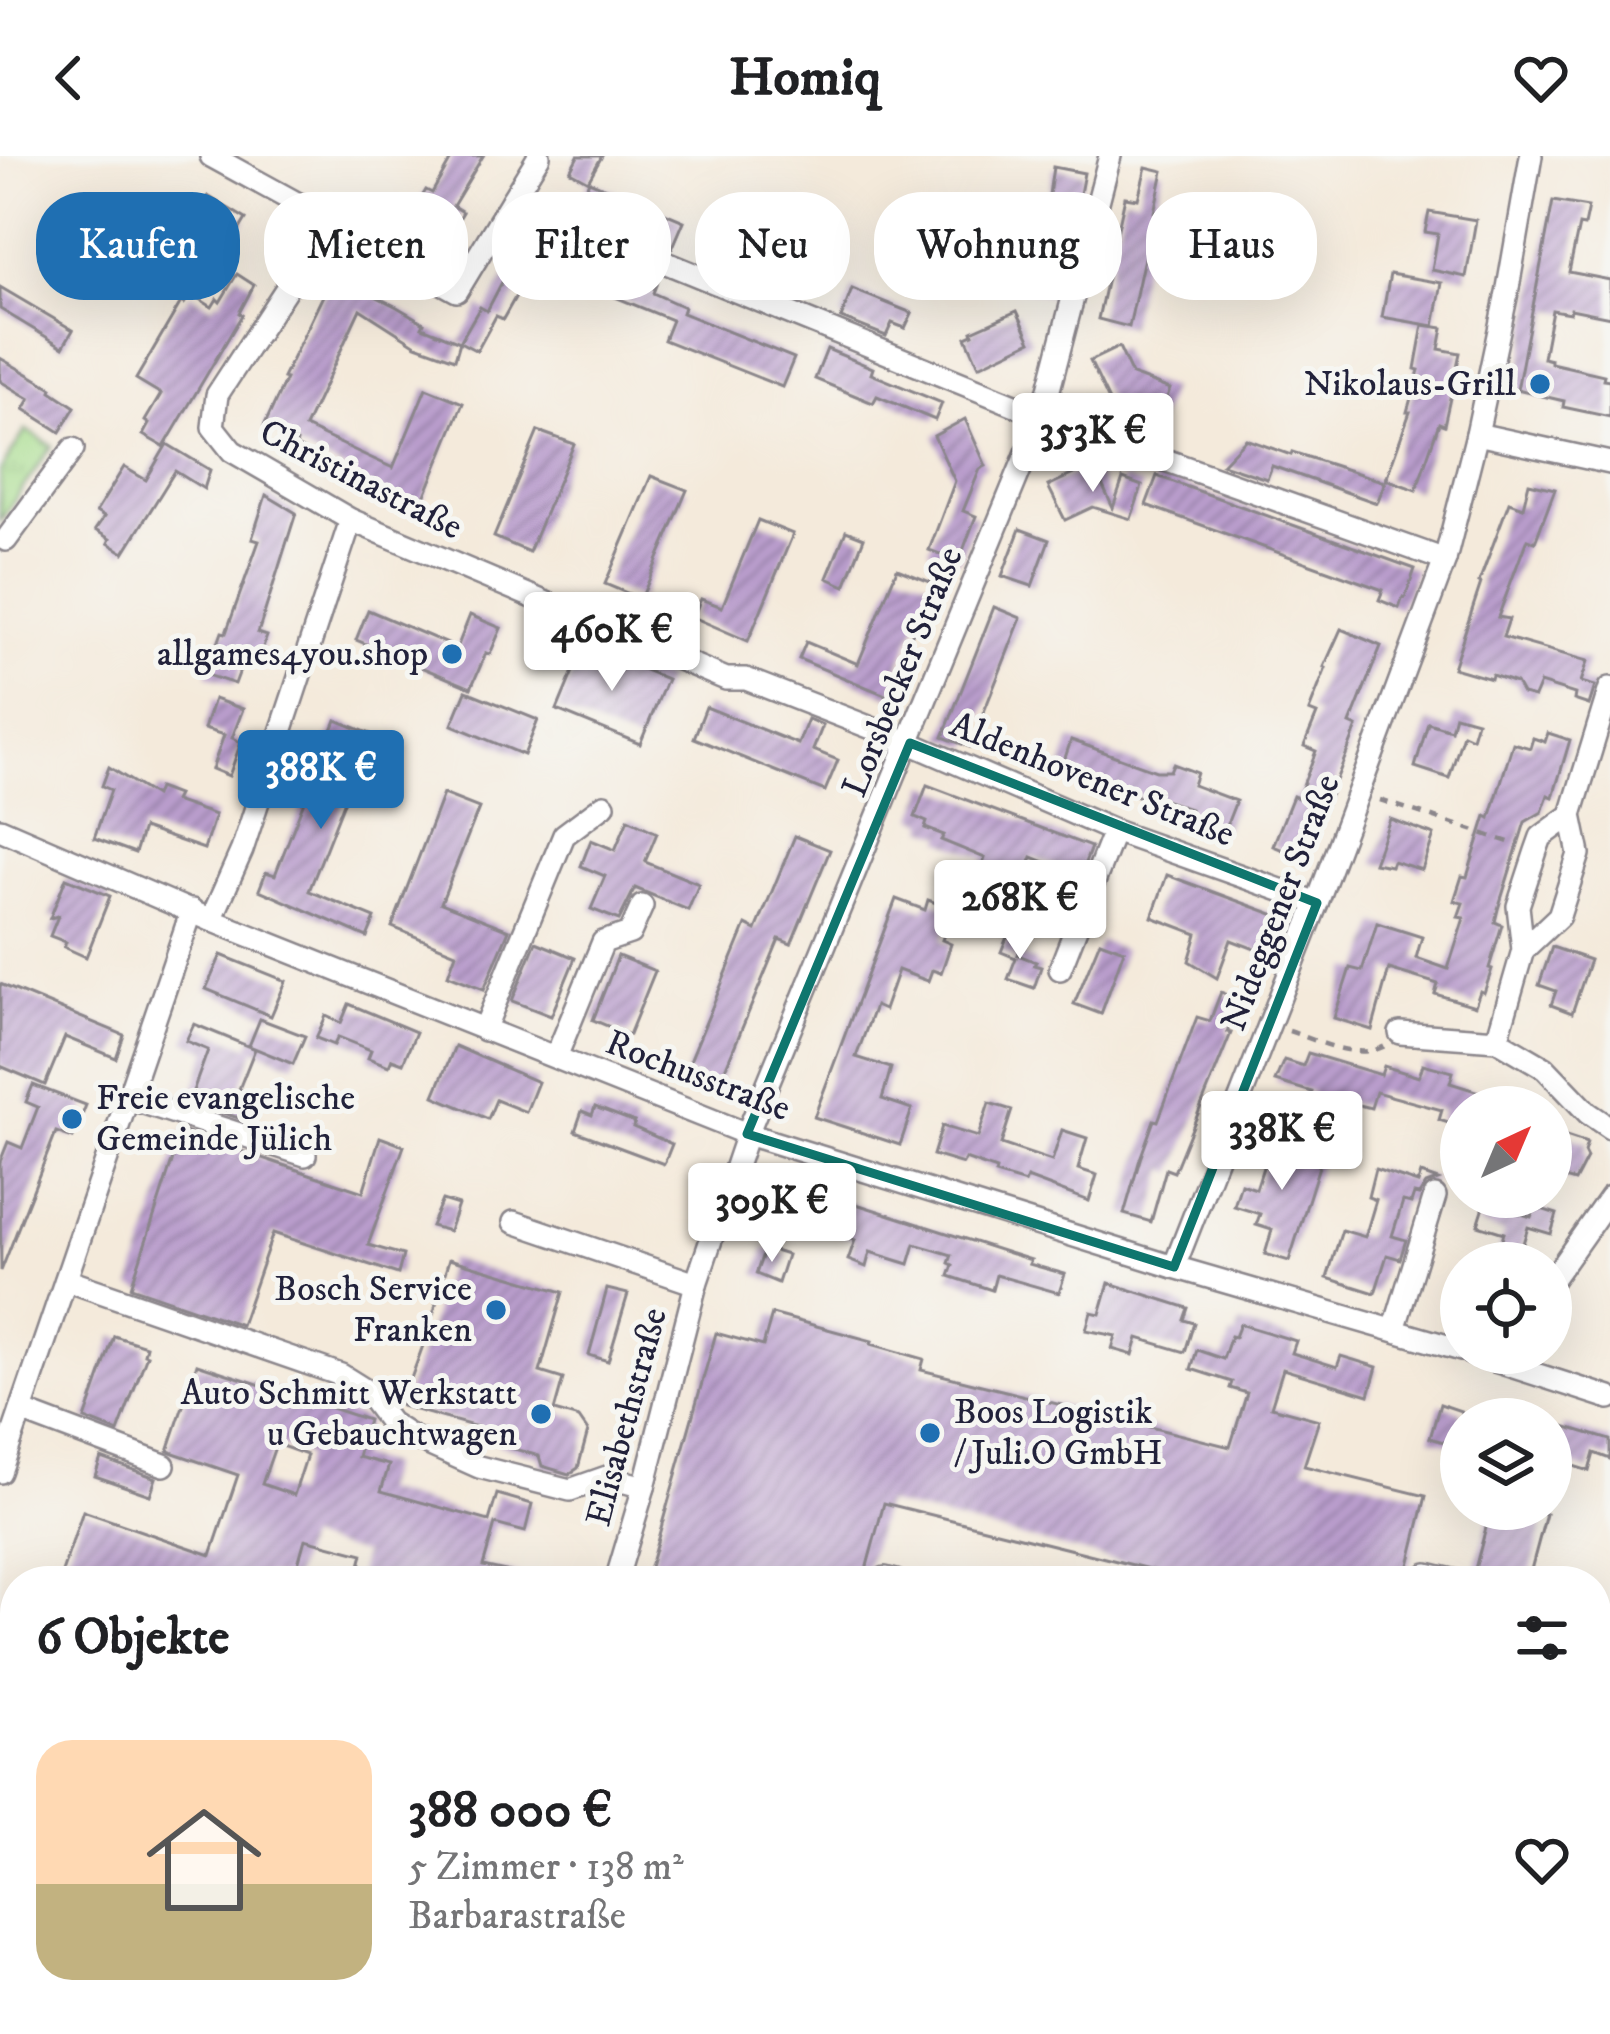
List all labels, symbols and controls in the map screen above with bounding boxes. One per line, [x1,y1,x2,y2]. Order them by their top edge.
icon: back [36,45,102,111]
text: Homiq [729,45,881,112]
icon: heart [1508,45,1574,111]
chip: Kaufen [36,192,240,300]
chip: Mieten [264,192,468,300]
chip: Filter [492,192,671,300]
chip: Neu [695,192,850,300]
chip: Wohnung [874,192,1122,300]
chip: Haus [1146,192,1317,300]
place label: Nikolaus-Grill [1304,362,1516,407]
marker: Nikolaus-Grill [1527,371,1553,397]
pin: 353K € [995,393,1191,495]
text: 353K € [1039,407,1147,456]
street label: Christinastraße [252,410,470,550]
street label: Lorsbecker Straße [832,541,974,803]
pin: 460K € [514,592,710,694]
text: 460K € [551,606,673,655]
place label: allgames4you.shop [157,632,428,677]
marker: allgames4you.shop [439,641,465,667]
street label: Aldenhovener Straße [943,702,1241,858]
pin: 388K € [223,730,419,832]
text: 388K € [265,744,377,793]
street label: Nideggener Straße [1211,768,1351,1038]
pin: 268K € [922,860,1118,962]
text: 268K € [961,874,1079,923]
street label: Rochusstraße [599,1020,797,1132]
place label: Freie evangelische Gemeinde Jülich [96,1076,355,1162]
north arrow [1440,1086,1572,1218]
map controls [1440,1086,1572,1530]
pin: 338K € [1184,1091,1380,1193]
text: 338K € [1228,1105,1336,1154]
marker: Freie evangelische Gemeinde Jülich [59,1106,85,1132]
pin: 309K € [674,1163,870,1265]
text: 309K € [715,1177,829,1226]
button: locate [1440,1242,1572,1374]
place label: Bosch Service Franken [274,1267,472,1353]
marker: Bosch Service Franken [483,1297,509,1323]
street label: Elisabethstraße [576,1303,678,1531]
place label: Auto Schmitt Werkstatt u Gebauchtwagen [181,1371,517,1457]
place label: Boos Logistik / Juli.O GmbH [954,1390,1163,1476]
button: layers [1440,1398,1572,1530]
marker: Auto Schmitt Werkstatt u Gebauchtwagen [528,1401,554,1427]
marker: Boos Logistik / Juli.O GmbH [917,1420,943,1446]
icon: filters [1509,1605,1575,1671]
text: 6 Objekte [36,1606,229,1670]
text: 388 000 € [408,1779,612,1843]
icon: home [132,1788,276,1932]
icon: heart [1509,1827,1575,1893]
text: 5 Zimmer · 138 m² [408,1843,684,1892]
text: Barbarastraße [408,1892,626,1941]

